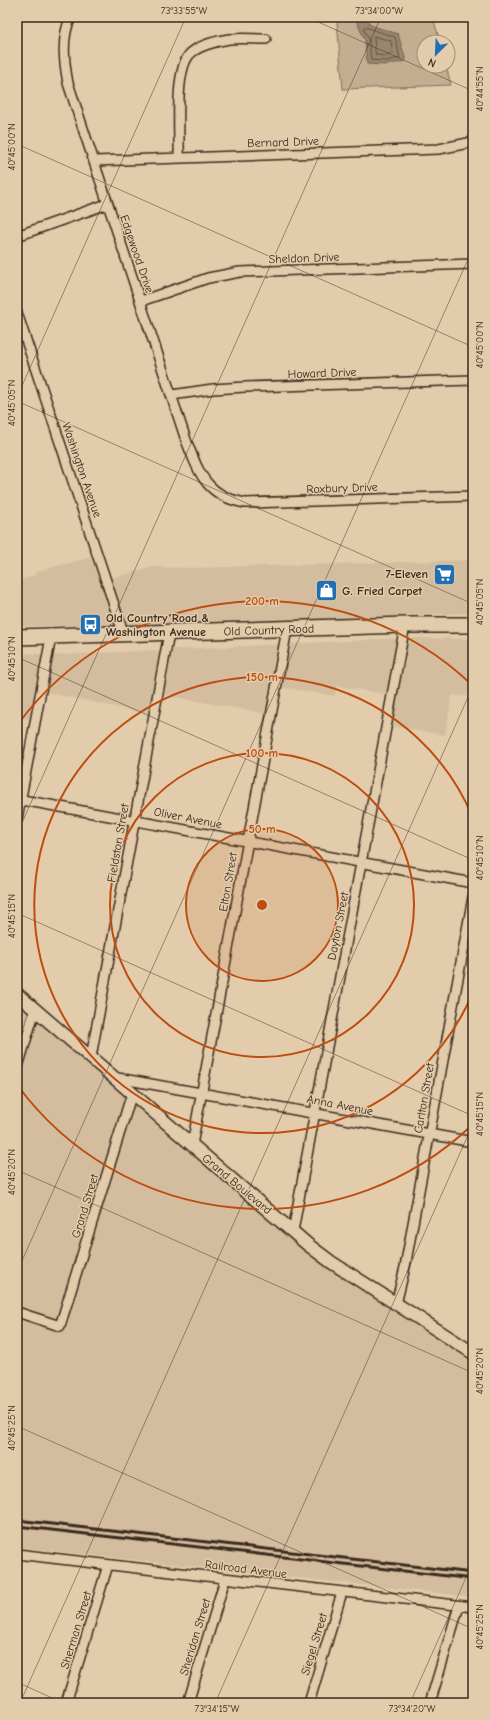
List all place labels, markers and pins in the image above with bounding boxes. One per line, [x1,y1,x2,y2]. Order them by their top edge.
supermarket icon: 7-Eleven [431,561,457,587]
place label: 7-Eleven [386,567,428,581]
shop icon: G. Fried Carpet [313,578,339,604]
place label: G. Fried Carpet [342,584,423,598]
place label: Old Country Road & Washington Avenue [106,611,209,639]
bus stop icon: Old Country Road & Washington Avenue [77,612,103,638]
centre of rings [255,898,269,912]

